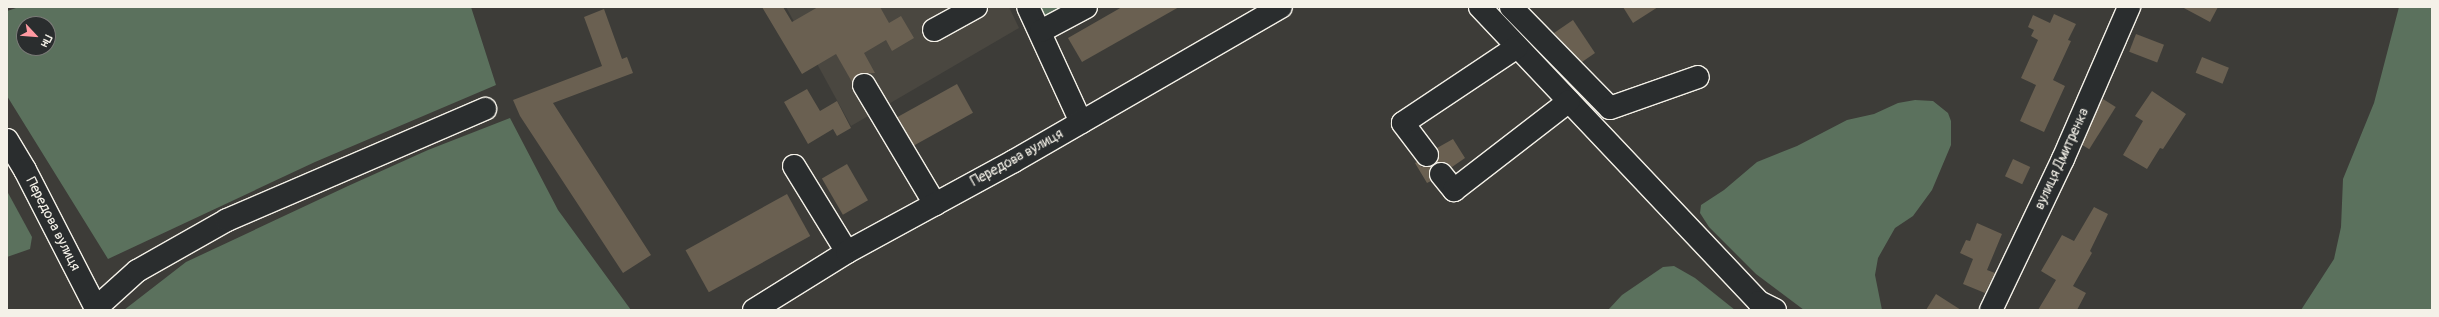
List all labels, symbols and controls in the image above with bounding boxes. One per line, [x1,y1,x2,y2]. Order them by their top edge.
north arrow [16,16,56,56]
text: Пн [38,33,55,49]
street label: вулиця Дмитренка [2031,106,2093,212]
street label: Передова вулиця [968,126,1066,190]
street label: Передова вулиця [22,174,84,274]

